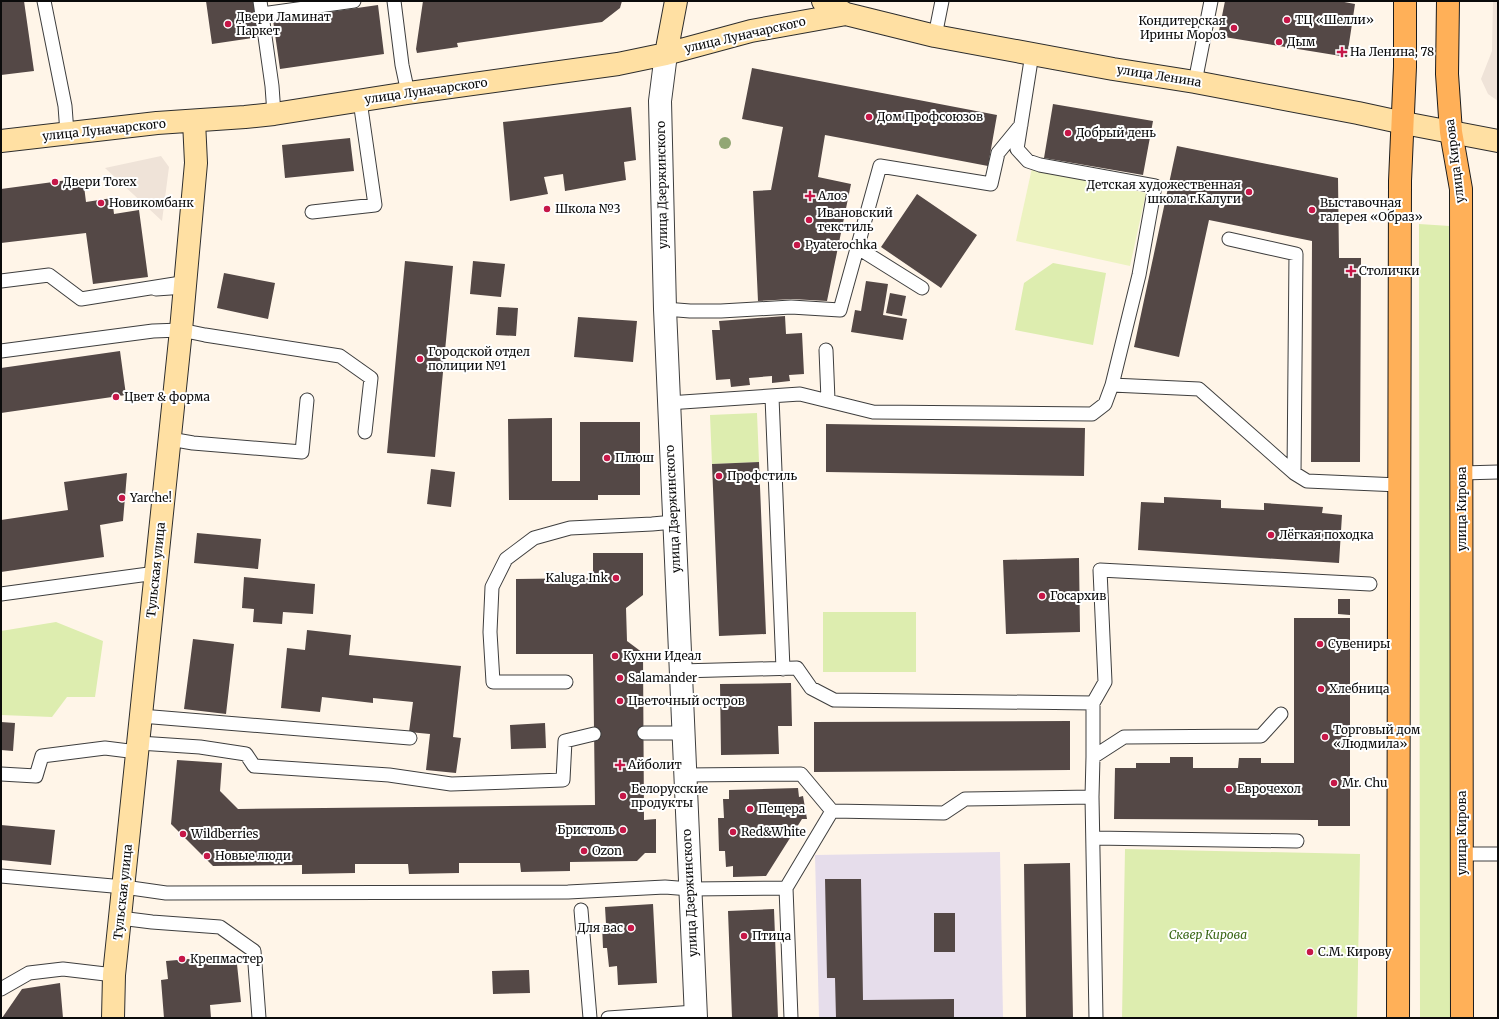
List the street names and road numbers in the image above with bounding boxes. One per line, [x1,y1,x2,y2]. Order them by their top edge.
street label: улица Луначарского [683,13,807,56]
street label: улица Ленина [1116,61,1203,90]
street label: улица Луначарского [363,74,488,107]
street label: улица Луначарского [41,116,166,143]
street label: улица Кирова [1442,118,1467,204]
street label: улица Дзержинского [653,121,670,249]
street label: улица Дзержинского [662,445,683,573]
street label: улица Кирова [1454,466,1469,551]
street label: Тульская улица [143,521,168,619]
street label: улица Кирова [1454,790,1469,875]
street label: улица Дзержинского [679,829,700,957]
street label: Тульская улица [110,843,135,941]

